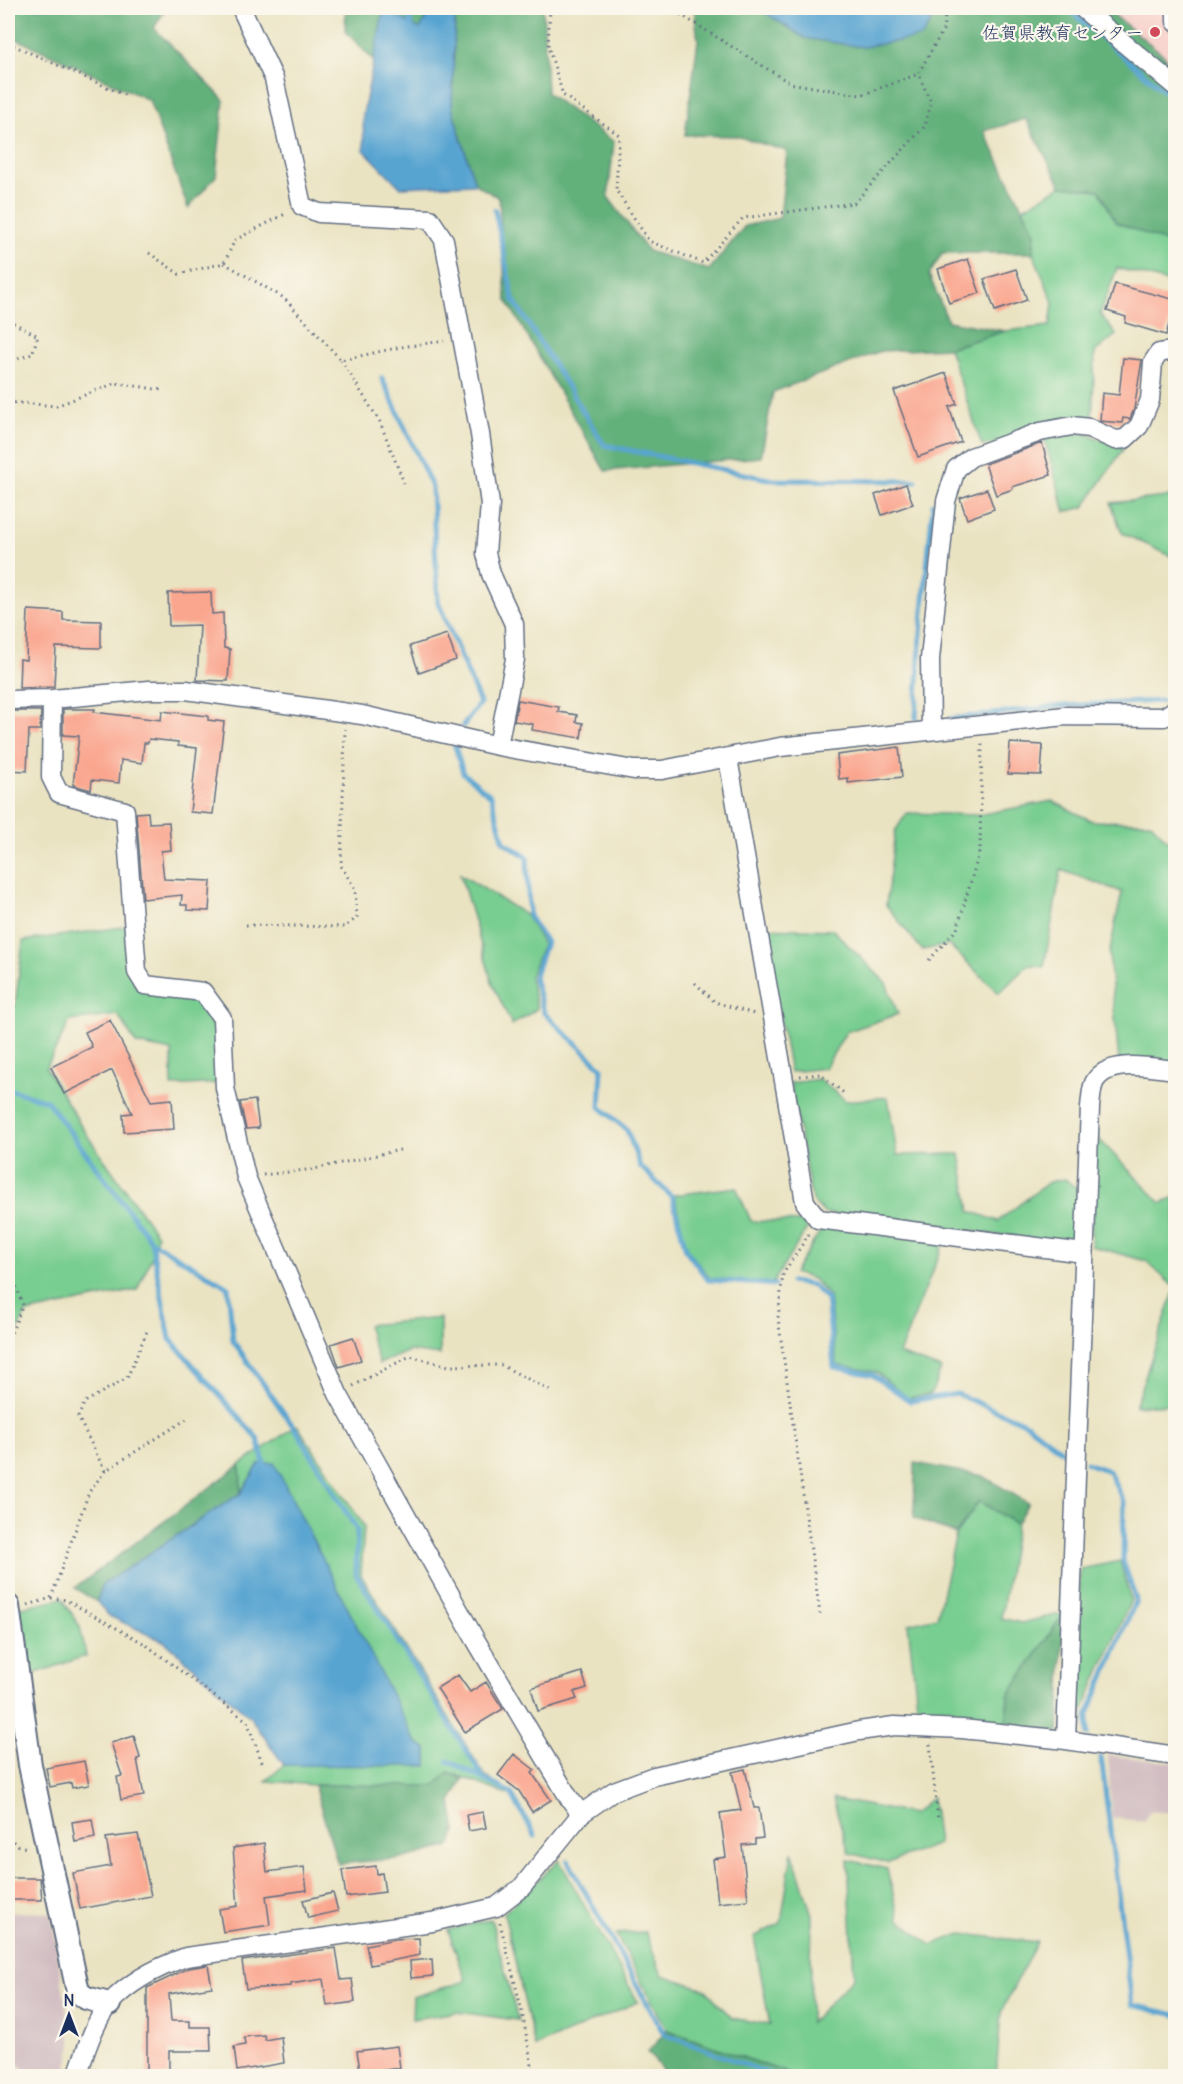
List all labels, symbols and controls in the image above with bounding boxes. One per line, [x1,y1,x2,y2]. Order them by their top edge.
place label: 佐賀県教育センター [982,21,1143,44]
marker: 佐賀県教育センター [1148,25,1162,39]
north arrow [39,1985,99,2045]
text: N [63,1990,75,2010]

